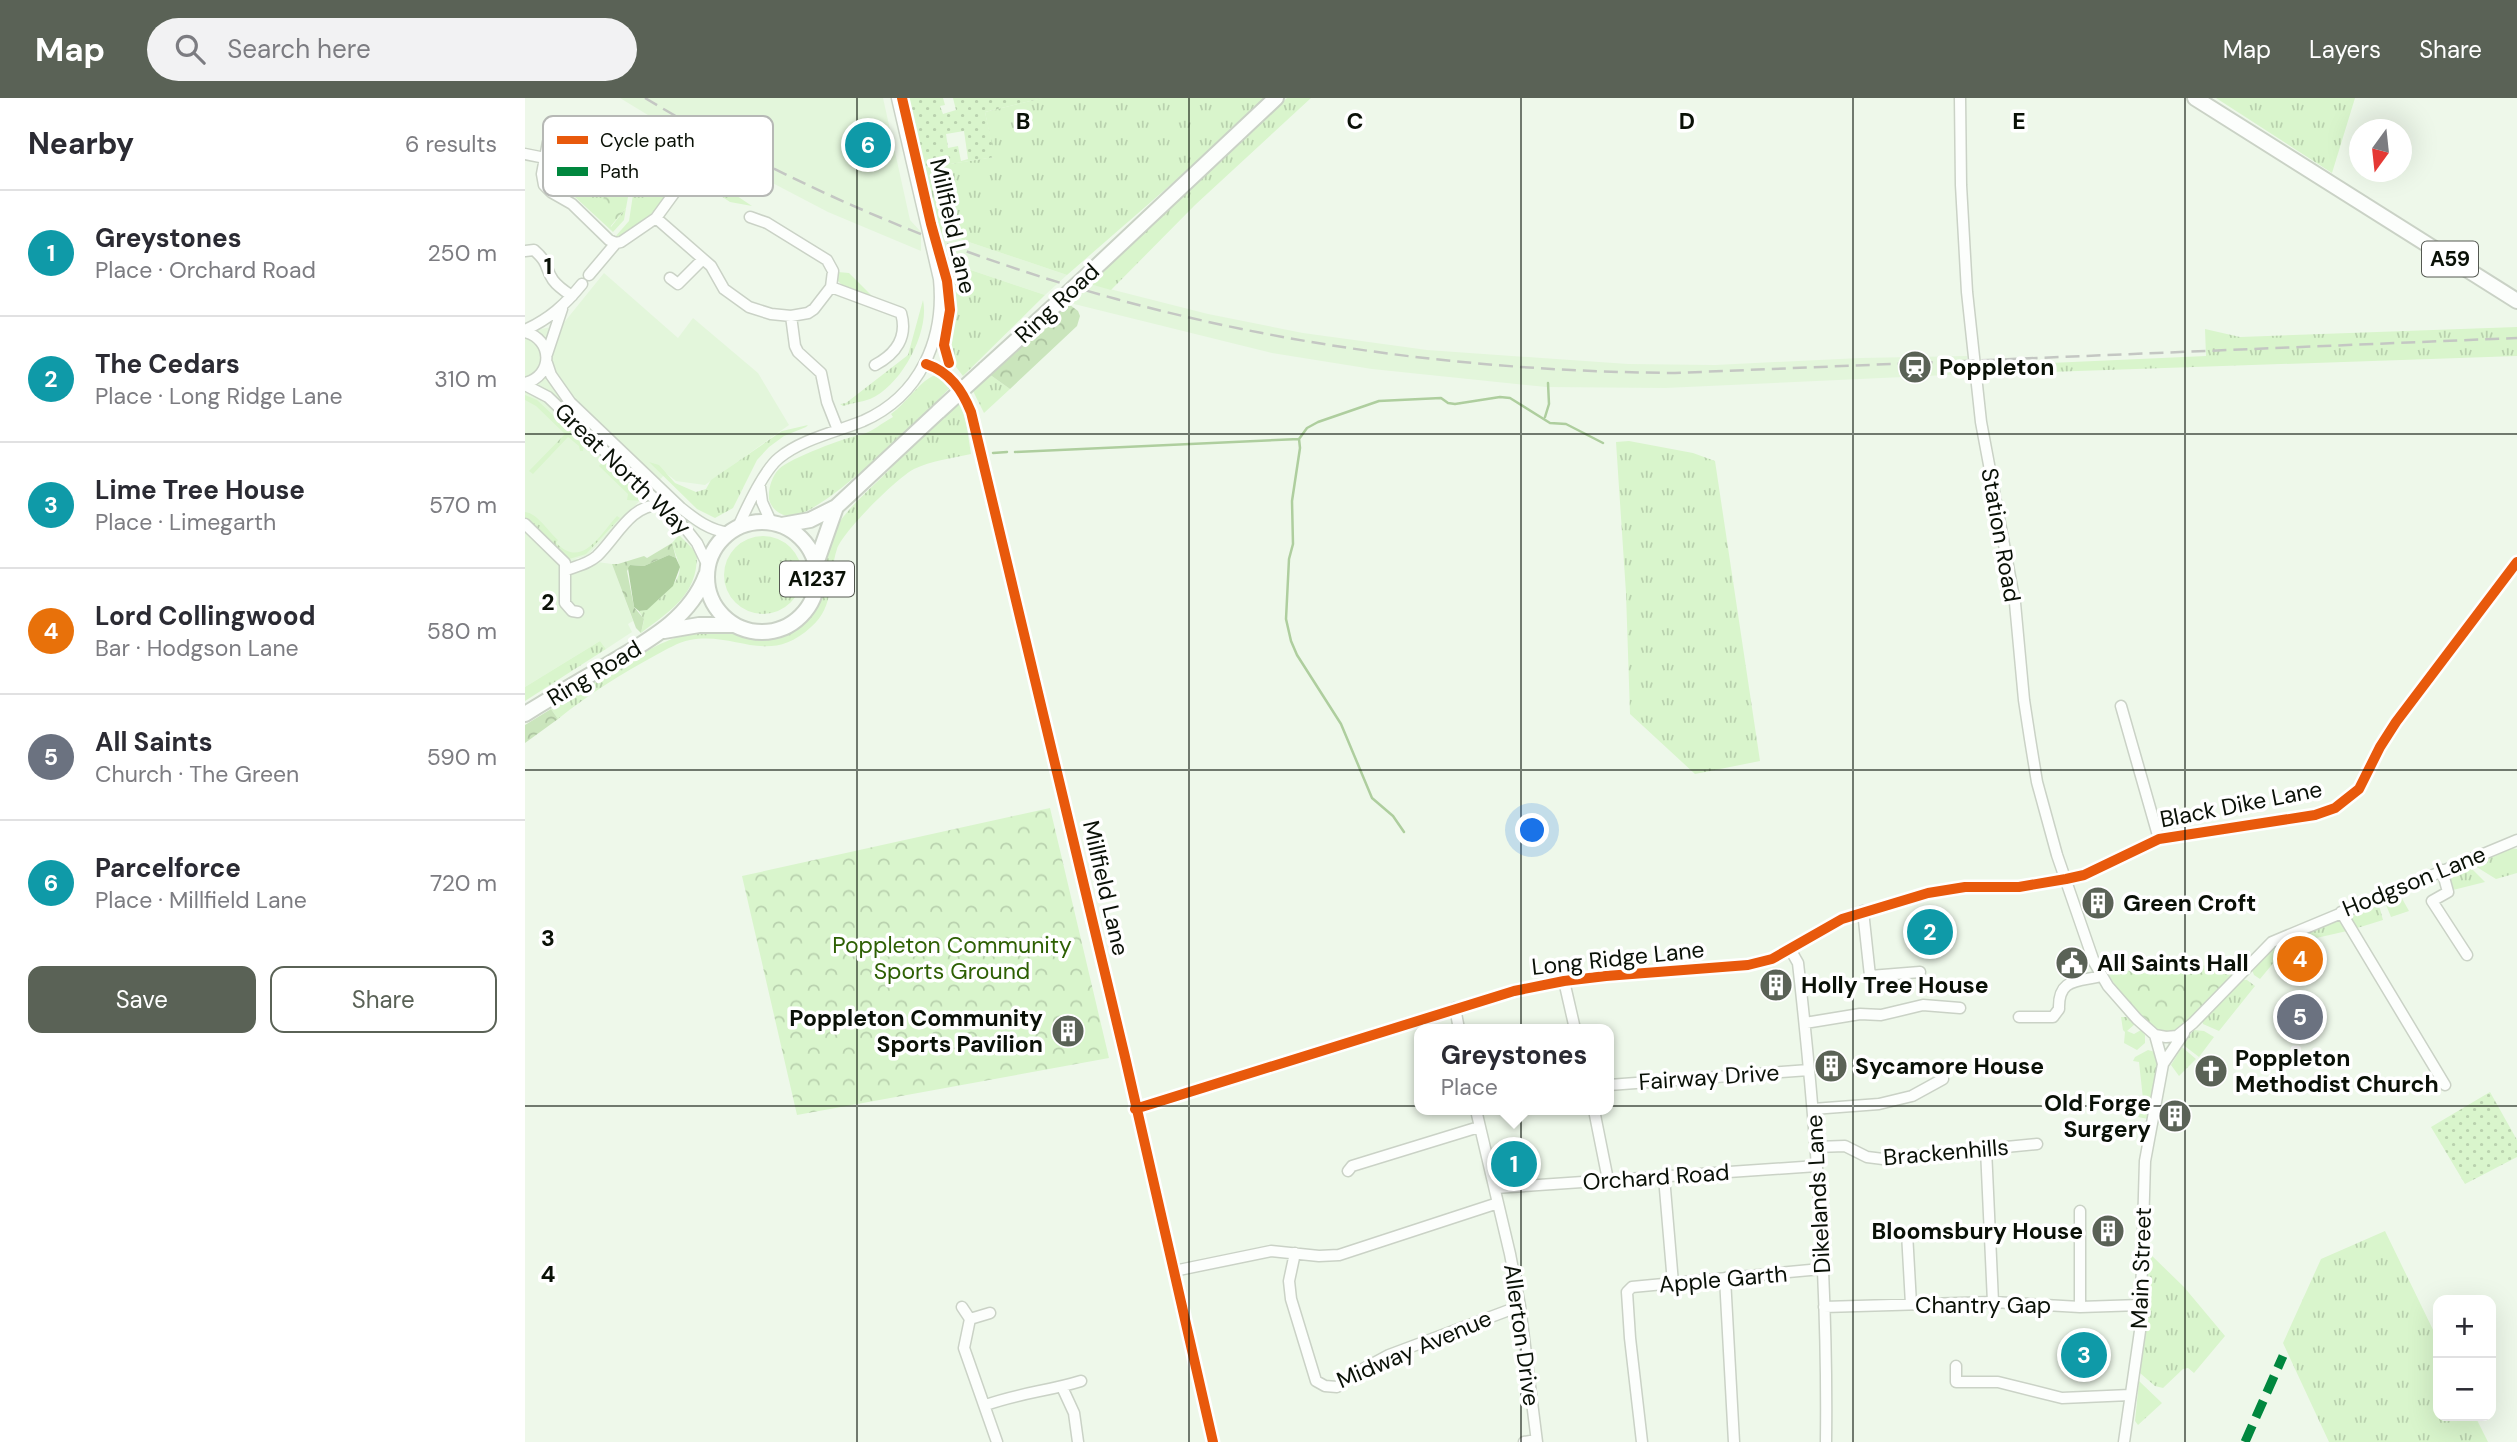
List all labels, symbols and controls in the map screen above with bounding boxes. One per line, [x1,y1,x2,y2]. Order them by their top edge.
search box [147,18,637,81]
text: Map [35,28,105,71]
icon: search [171,30,209,68]
text: Search here [227,32,371,66]
text: Map [2223,34,2271,65]
text: Layers [2309,34,2381,65]
text: Share [2419,34,2482,65]
text: B [1016,106,1030,136]
text: C [1347,106,1363,136]
text: D [1679,106,1695,136]
text: E [2012,106,2026,136]
legend [543,116,773,196]
pin: 6 [845,119,891,171]
north arrow [2349,119,2412,182]
text: Nearby [28,124,134,163]
text: Cycle path [600,128,695,153]
text: 6 results [405,129,497,159]
street label: Millfield Lane [923,156,983,296]
text: Path [600,159,639,184]
text: Greystones [95,221,242,255]
text: 1 [47,238,55,268]
text: 250 m [427,238,497,268]
road number: A59 [2422,242,2478,276]
text: 1 [544,251,552,281]
text: Place · Orchard Road [95,255,316,285]
street label: Ring Road [1008,256,1106,350]
text: The Cedars [95,347,240,381]
station icon: Poppleton [1896,348,1934,386]
place label: Poppleton [1939,352,2054,382]
text: 2 [44,364,58,394]
text: 310 m [434,364,497,394]
text: Place · Long Ridge Lane [95,381,342,411]
street label: Great North Way [548,396,698,542]
street label: Station Road [1974,466,2028,604]
text: Lime Tree House [95,473,305,507]
text: 3 [44,490,58,520]
text: 570 m [429,490,497,520]
text: Place · Limegarth [95,507,276,537]
road number: A1237 [780,561,854,596]
text: 2 [541,587,555,617]
text: Lord Collingwood [95,599,316,633]
text: 4 [44,616,58,646]
text: 580 m [427,616,497,646]
text: Bar · Hodgson Lane [95,633,299,663]
street label: Ring Road [541,633,647,713]
text: All Saints [95,725,213,759]
text: 5 [44,742,58,772]
text: 590 m [427,742,497,772]
text: Church · The Green [95,759,299,789]
street label: Black Dike Lane [2157,774,2325,834]
your location [1515,813,1549,847]
street label: Millfield Lane [1076,818,1136,958]
street label: Hodgson Lane [2338,839,2490,923]
text: Parcelforce [95,851,241,885]
text: 6 [44,868,58,898]
text: 720 m [430,868,497,898]
building icon: Green Croft [2079,884,2117,922]
text: Place · Millfield Lane [95,885,307,915]
place label: Green Croft [2123,888,2256,918]
pin: 2 [1907,906,1953,958]
text: 3 [541,923,555,953]
park label: Poppleton Community Sports Ground [832,930,1072,986]
pin: 4 [2277,933,2323,985]
street label: Long Ridge Lane [1530,934,1706,982]
public building icon: All Saints Hall [2053,944,2091,982]
place label: All Saints Hall [2097,948,2249,978]
button: Save [28,966,256,1033]
button: Share [270,966,497,1033]
building icon: Holly Tree House [1757,966,1795,1004]
place label: Holly Tree House [1801,970,1989,1000]
pin: 5 [2277,991,2323,1043]
place label: Poppleton Community Sports Pavilion [789,1003,1043,1059]
building icon: Poppleton Community Sports Pavilion [1049,1012,1087,1050]
popup [1414,1024,1614,1115]
text: Greystones [1441,1038,1587,1072]
place label: Poppleton Methodist Church [2235,1043,2439,1099]
building icon: Sycamore House [1812,1047,1850,1085]
place label: Sycamore House [1855,1051,2044,1081]
church icon: Poppleton Methodist Church [2192,1052,2230,1090]
street label: Fairway Drive [1638,1057,1780,1097]
text: Place [1441,1072,1498,1102]
place label: Old Forge Surgery [2044,1088,2151,1144]
building icon: Old Forge Surgery [2156,1097,2194,1135]
street label: Dikelands Lane [1799,1114,1837,1274]
street label: Brackenhills [1882,1132,2010,1172]
pin: 1 [1491,1138,1537,1190]
street label: Orchard Road [1582,1157,1730,1197]
street label: Main Street [2124,1207,2158,1329]
building icon: Bloomsbury House [2089,1212,2127,1250]
place label: Bloomsbury House [1872,1216,2083,1246]
street label: Apple Garth [1657,1258,1789,1300]
text: 4 [541,1259,556,1289]
street label: Allerton Drive [1497,1262,1547,1408]
street label: Chantry Gap [1915,1290,2051,1320]
map controls [2433,1295,2496,1421]
button: + [2433,1295,2496,1358]
street label: Midway Avenue [1332,1303,1496,1395]
pin: 3 [2061,1329,2107,1381]
button: − [2433,1358,2496,1421]

